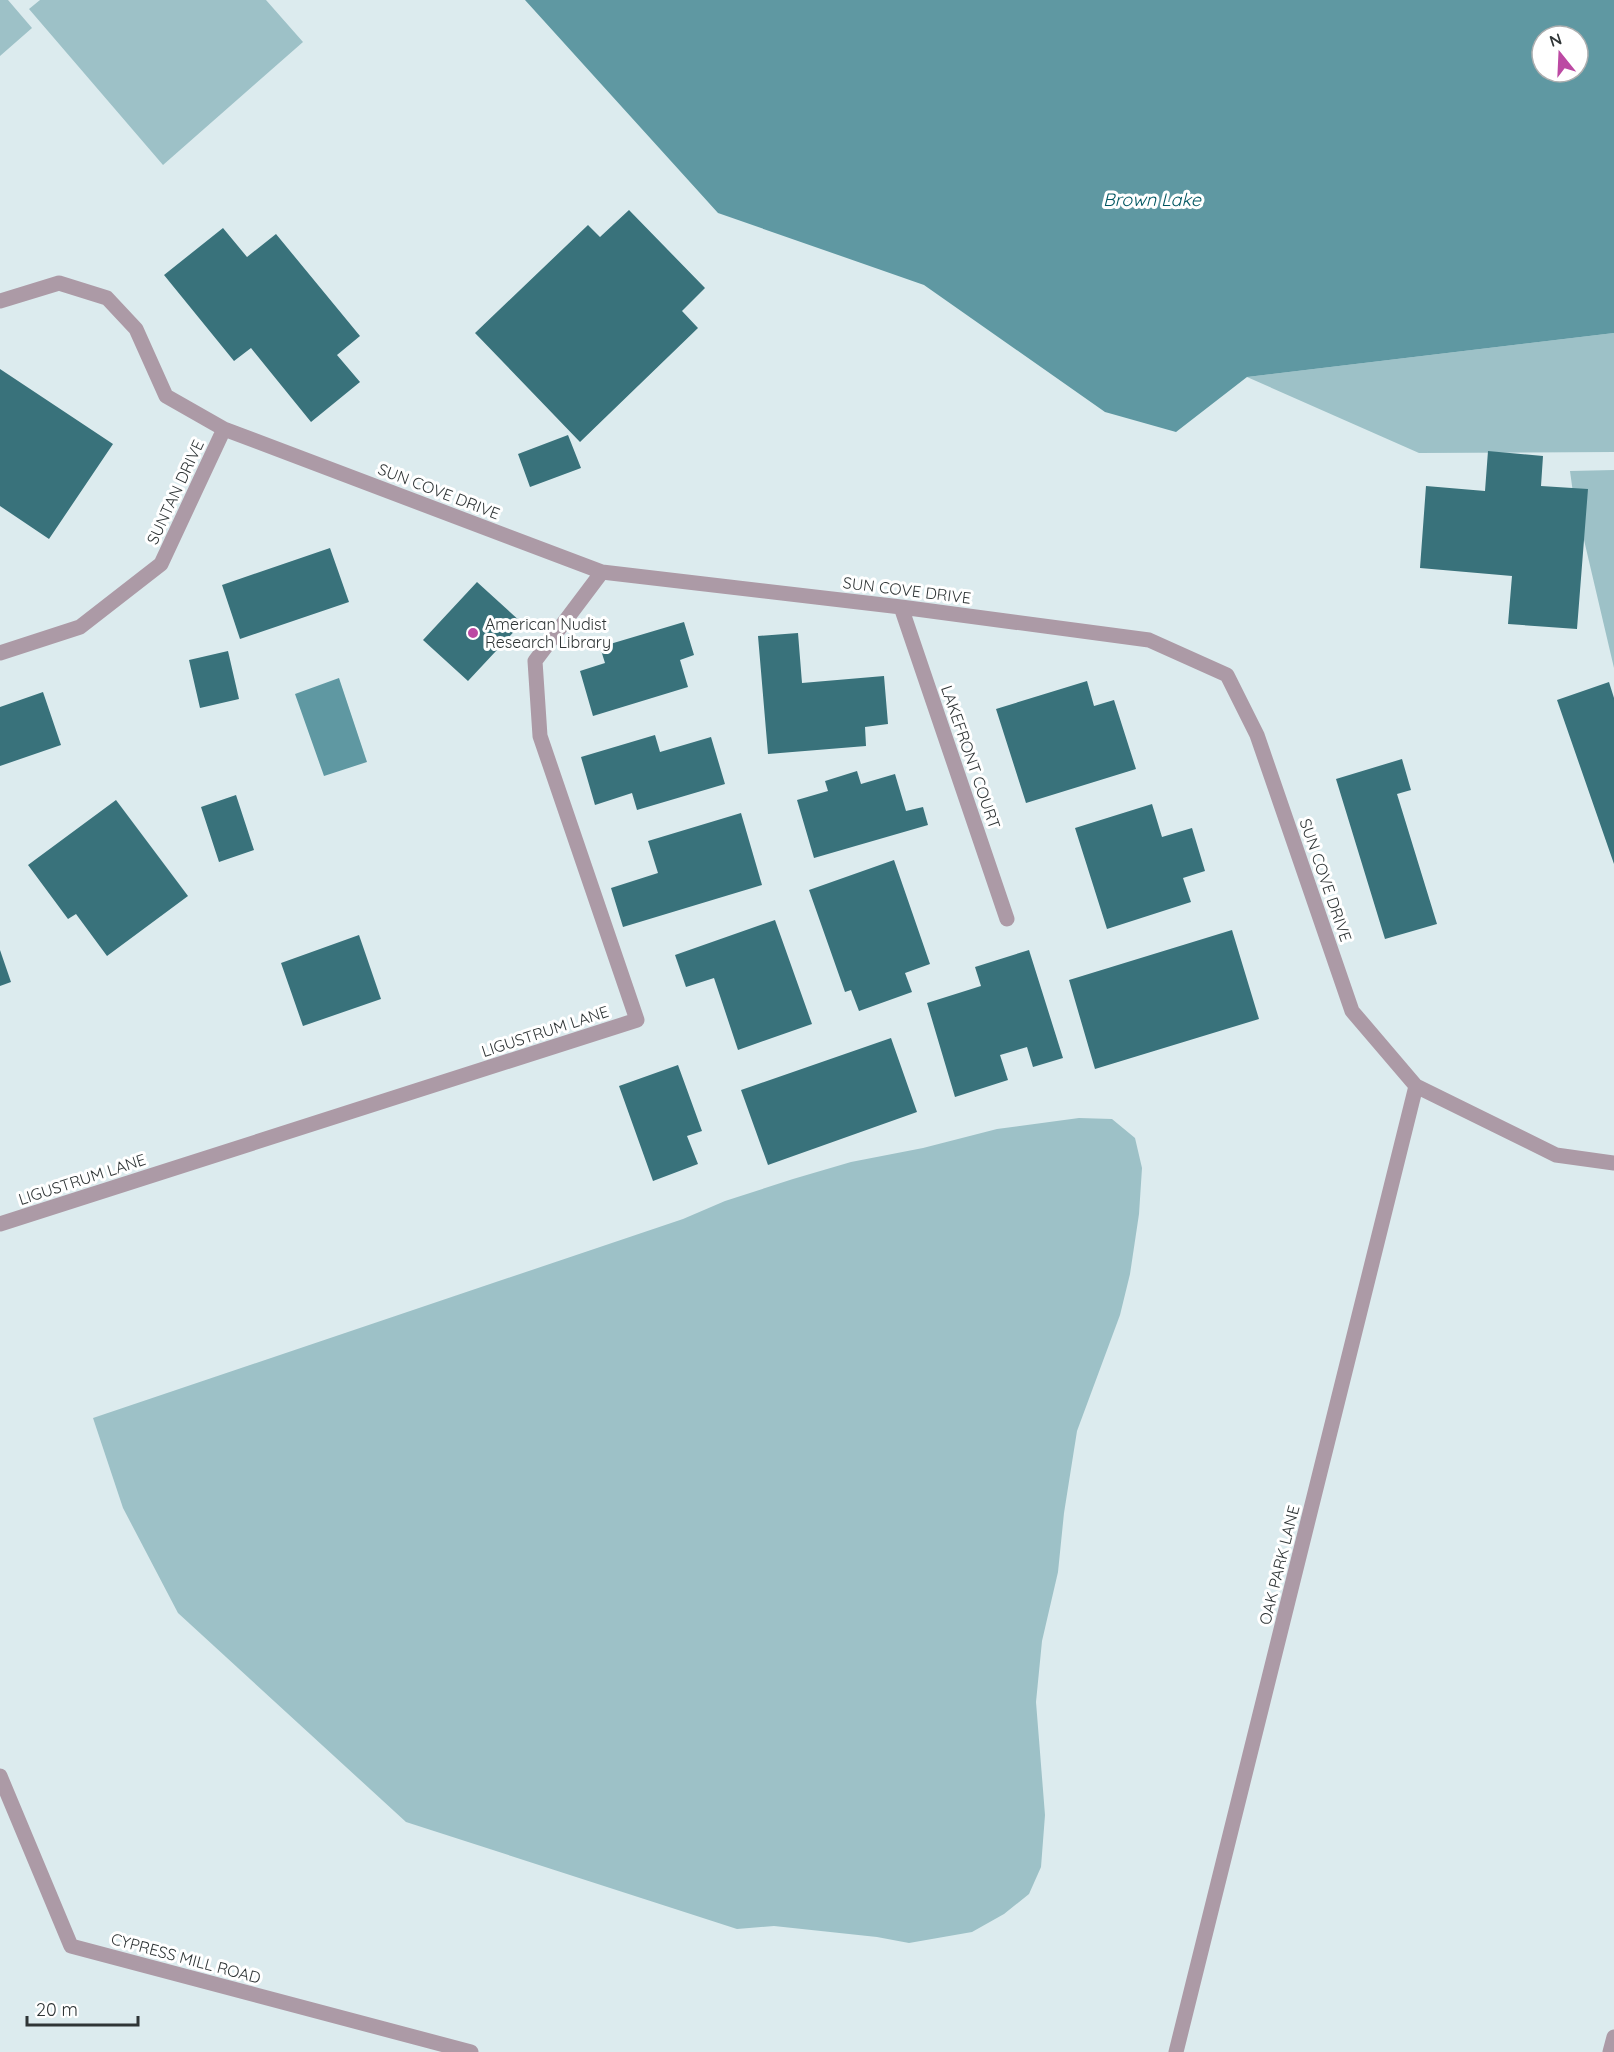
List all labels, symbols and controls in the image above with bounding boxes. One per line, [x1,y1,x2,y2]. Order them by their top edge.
north arrow [1530,24,1590,84]
text: N [1547,28,1564,51]
water label: Brown Lake [1103,188,1202,211]
street label: SUNTAN DRIVE [142,436,208,548]
street label: SUN COVE DRIVE [375,459,503,523]
street label: SUN COVE DRIVE [842,572,972,608]
place label: American Nudist Research Library [485,614,611,652]
marker: American Nudist Research Library [466,626,480,640]
street label: LAKEFRONT COURT [937,683,1005,832]
street label: SUN COVE DRIVE [1296,816,1356,944]
street label: LIGUSTRUM LANE [479,1001,611,1061]
street label: LIGUSTRUM LANE [16,1149,148,1209]
street label: OAK PARK LANE [1254,1503,1304,1627]
street label: CYPRESS MILL ROAD [109,1928,263,1988]
scale bar [27,1989,138,2027]
text: 20 m [36,1998,78,2021]

